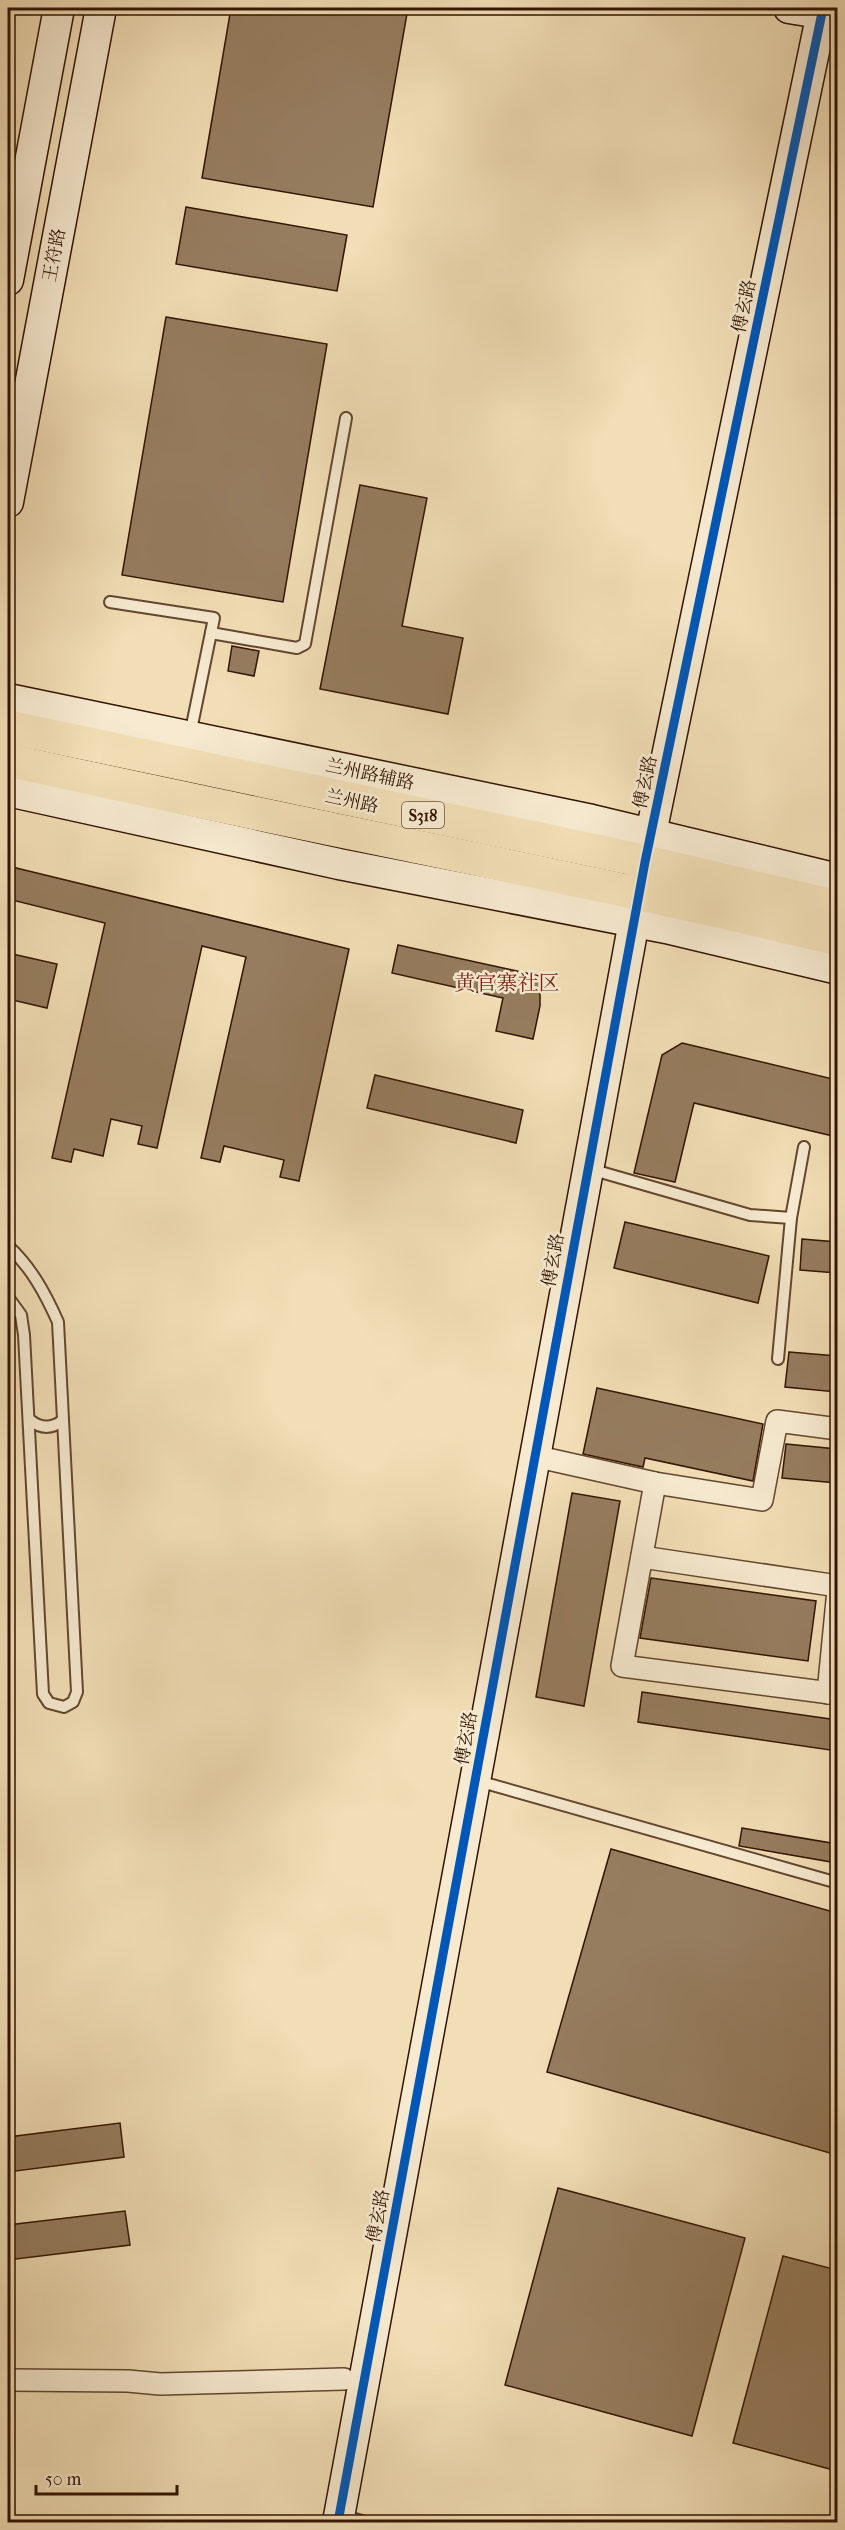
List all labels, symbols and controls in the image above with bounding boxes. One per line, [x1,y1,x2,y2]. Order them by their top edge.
street label: 王符路 [39,227,70,284]
street label: 傅玄路 [729,278,760,335]
street label: 傅玄路 [630,754,661,811]
street label: 兰州路辅路 [324,755,416,794]
street label: 兰州路 [323,786,380,817]
road number: S318 [402,802,444,828]
district label: 黄官寨社区 [455,971,560,995]
street label: 傅玄路 [538,1232,569,1288]
street label: 傅玄路 [451,1710,482,1766]
street label: 傅玄路 [363,2188,394,2245]
scale bar [36,2458,177,2496]
text: 50 m [45,2469,82,2490]

